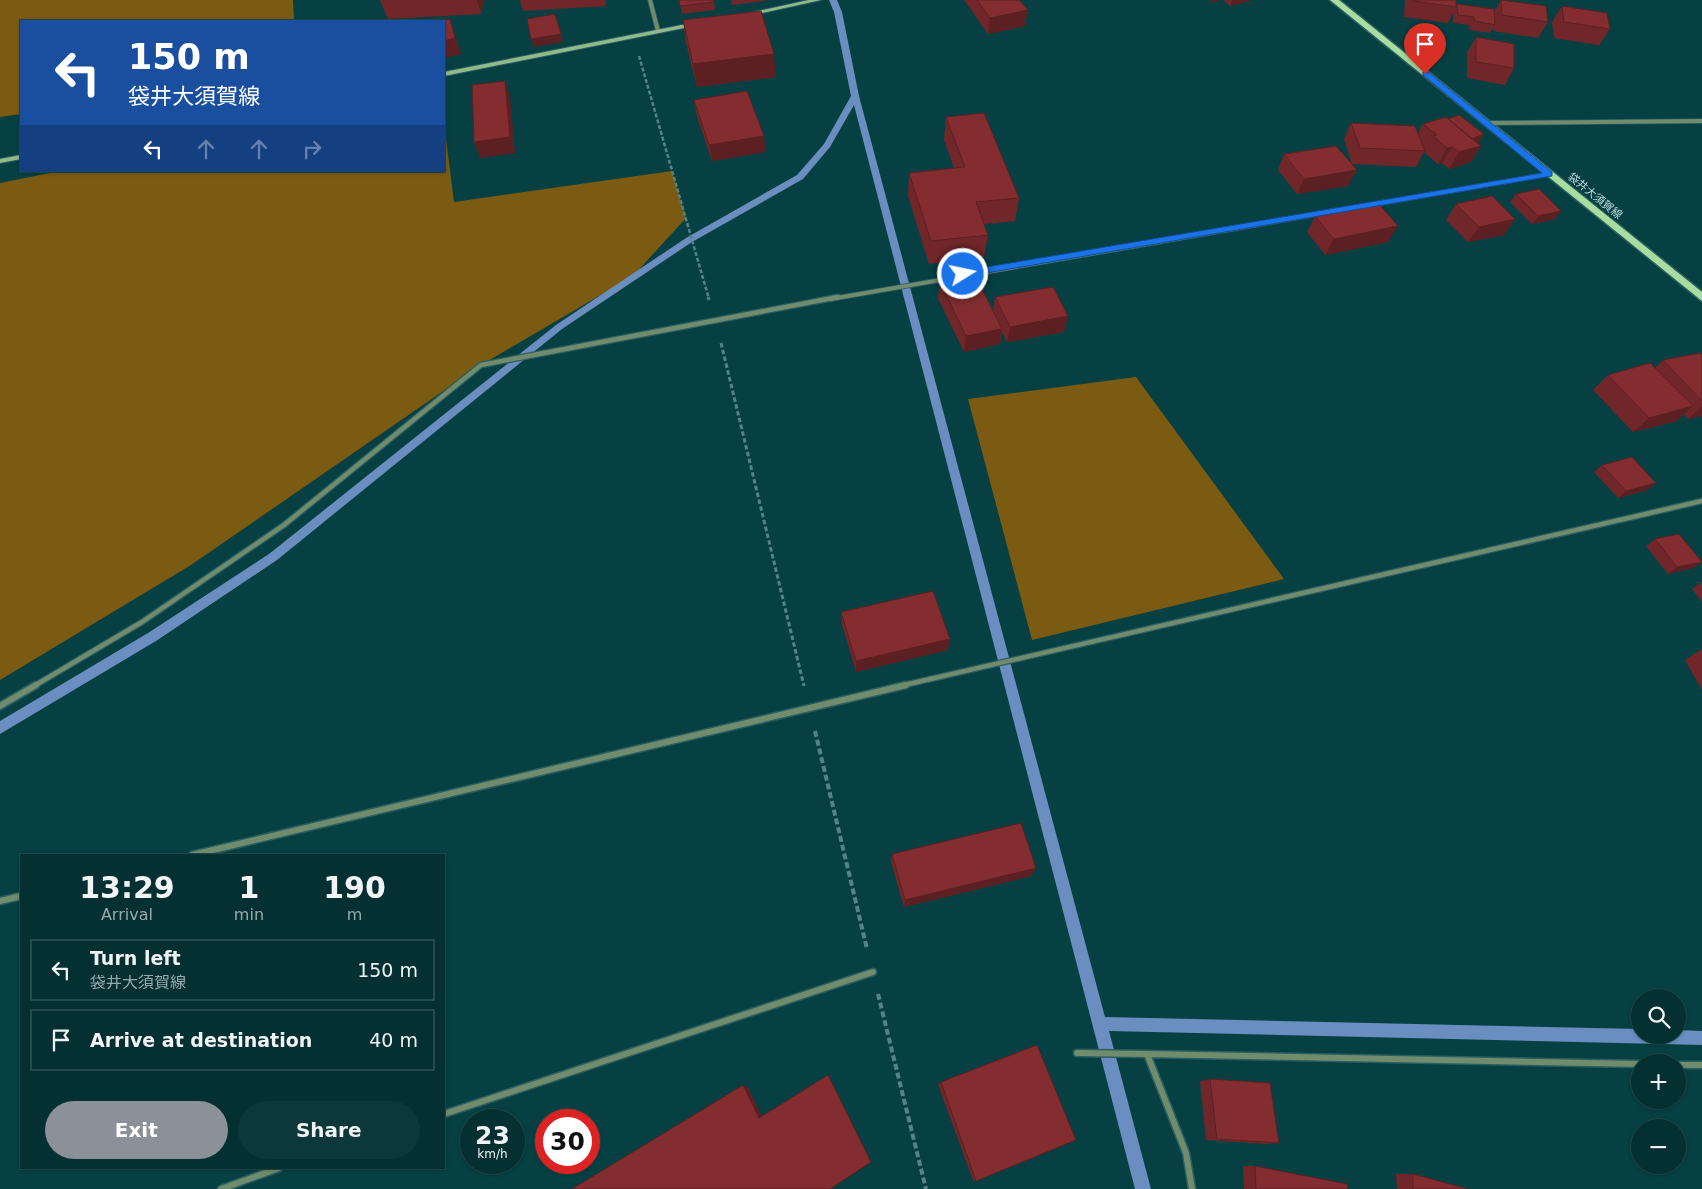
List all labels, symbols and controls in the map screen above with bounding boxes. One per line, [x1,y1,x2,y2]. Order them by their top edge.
pin [1404,23,1446,74]
icon: arrive [1411,30,1439,58]
text: 150 m [128,37,250,77]
icon: left [45,40,110,105]
text: 袋井大須賀線 [128,84,260,109]
icon: left [139,135,167,163]
icon: ahead [192,135,220,163]
icon: ahead [245,135,273,163]
icon: right [298,135,326,163]
street label: 袋井大須賀線 [1565,170,1625,222]
position arrow [936,247,988,299]
text: 13:29 [79,870,175,905]
text: 1 [238,870,259,905]
text: 190 [323,870,386,905]
text: Arrival [101,905,153,924]
text: min [234,905,264,924]
text: m [347,905,362,924]
text: Turn left [90,947,181,969]
icon: left [47,956,75,984]
text: 150 m [357,959,418,981]
text: 袋井大須賀線 [90,973,186,992]
map controls [1631,989,1686,1174]
button: search [1631,989,1686,1044]
icon: arrive [47,1026,75,1054]
text: Arrive at destination [90,1029,312,1051]
text: 40 m [369,1029,418,1051]
button: + [1631,1054,1686,1109]
button: Exit [45,1101,228,1159]
button: Share [238,1101,420,1159]
speed limit sign: 30 [535,1109,600,1174]
button: − [1631,1119,1686,1174]
text: 23 [475,1121,510,1150]
text: km/h [477,1147,508,1161]

